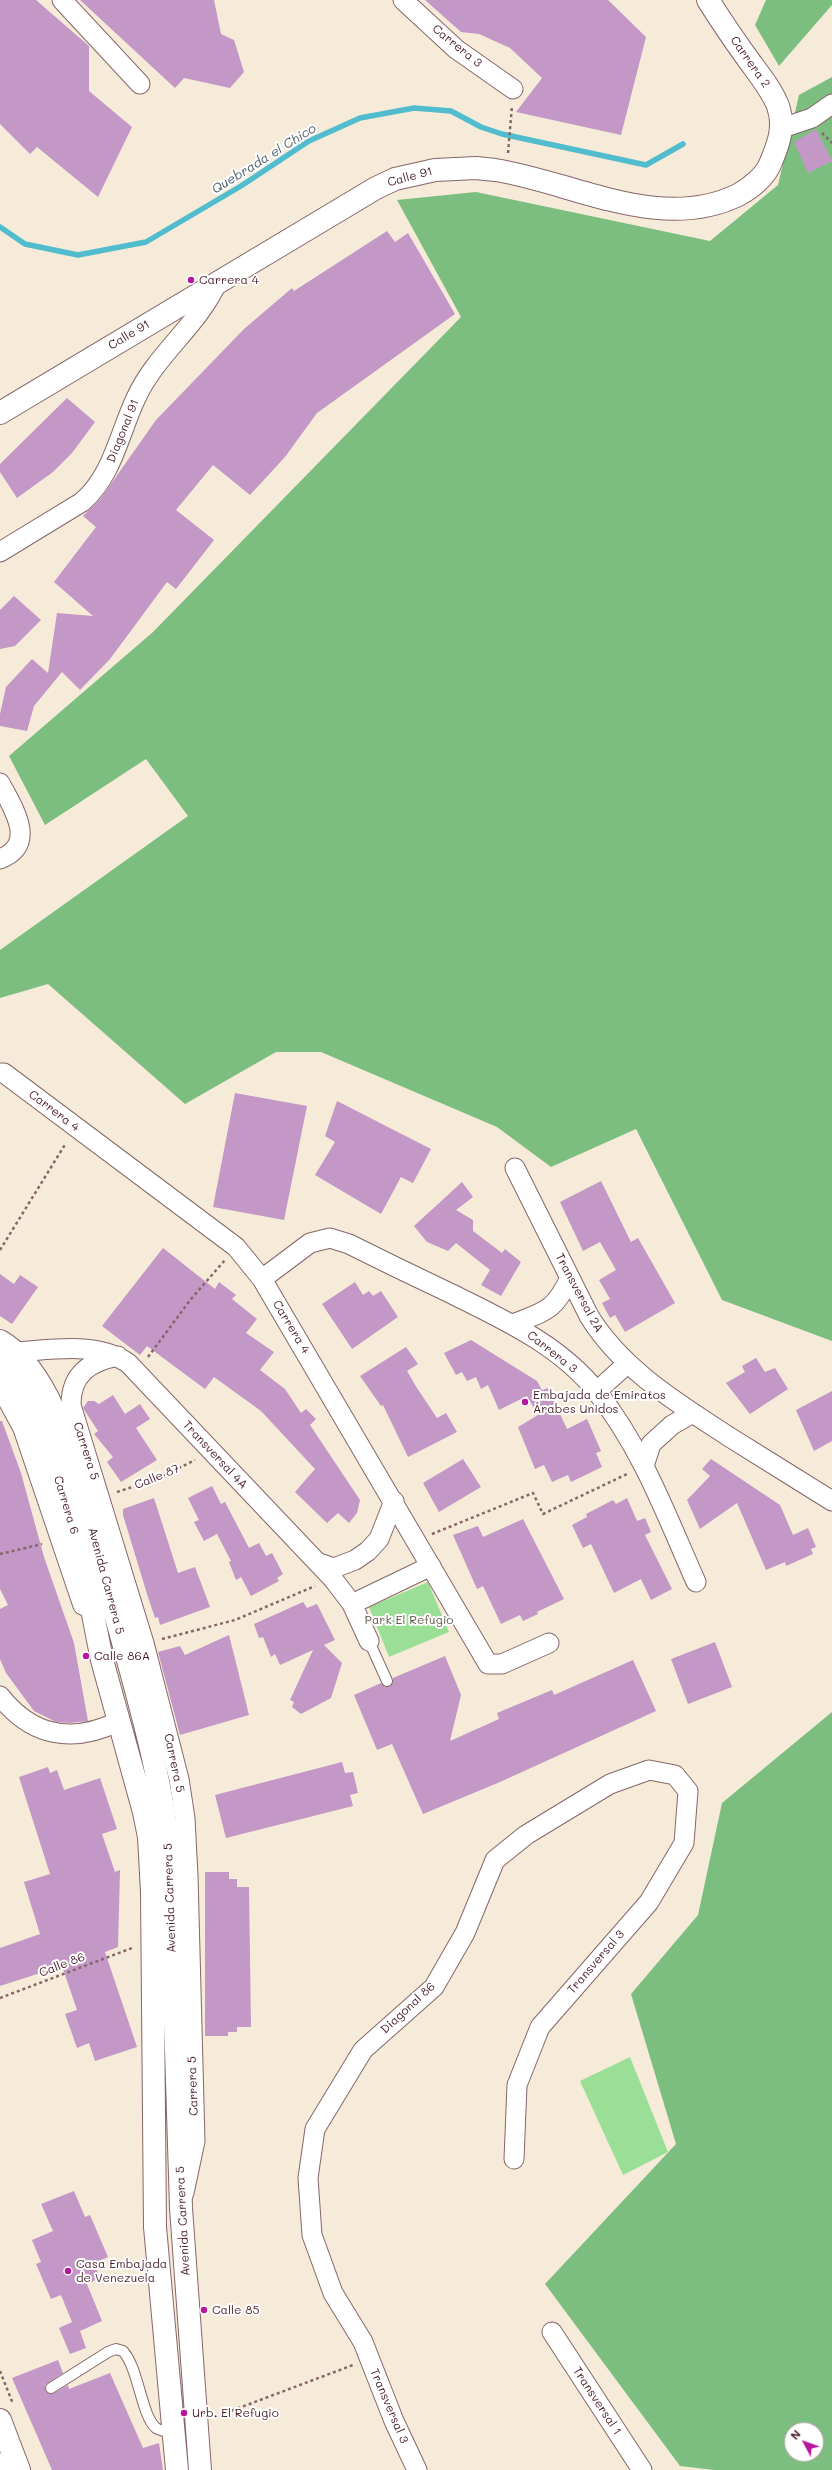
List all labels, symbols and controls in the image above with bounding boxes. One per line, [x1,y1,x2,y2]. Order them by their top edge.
street label: Carrera 3 [429,22,485,70]
street label: Carrera 2 [727,33,773,91]
water label: Quebrada el Chico [209,121,319,197]
street label: Calle 91 [386,164,434,190]
place label: Carrera 4 [199,273,259,287]
marker: Carrera 4 [186,275,196,285]
street label: Calle 91 [106,317,152,353]
street label: Diagonal 91 [104,397,142,465]
street label: Carrera 4 [26,1087,82,1135]
street label: Transversal 2A [552,1251,606,1335]
street label: Carrera 4 [269,1298,313,1356]
street label: Carrera 3 [524,1328,580,1376]
place label: Embajada de Emiratos Árabes Unidos [533,1388,666,1416]
marker: Embajada de Emiratos Árabes Unidos [520,1397,530,1407]
street label: Transversal 4A [180,1418,250,1492]
street label: Carrera 5 [70,1420,102,1482]
street label: Calle 87 [132,1461,182,1493]
street label: Carrera 6 [50,1474,82,1536]
street label: Avenida Carrera 5 [85,1526,127,1636]
park label: Park El Refugio [365,1613,453,1627]
place label: Calle 86A [94,1649,150,1663]
marker: Calle 86A [81,1651,91,1661]
street label: Carrera 5 [161,1732,187,1794]
street label: Avenida Carrera 5 [161,1843,179,1953]
street label: Transversal 3 [564,1927,628,1997]
street label: Calle 86 [37,1950,87,1980]
street label: Diagonal 86 [378,1979,438,2037]
street label: Carrera 5 [185,2056,201,2116]
street label: Avenida Carrera 5 [173,2166,193,2276]
place label: Casa Embajada de Venezuela [76,2257,167,2285]
marker: Casa Embajada de Venezuela [63,2266,73,2276]
place label: Calle 85 [212,2303,260,2317]
marker: Calle 85 [199,2305,209,2315]
street label: Transversal 1 [570,2364,624,2438]
street label: Transversal 3 [367,2367,411,2445]
place label: Urb. El Refugio [192,2406,279,2420]
marker: Urb. El Refugio [179,2408,189,2418]
north arrow [784,2422,824,2462]
text: N [787,2426,804,2443]

